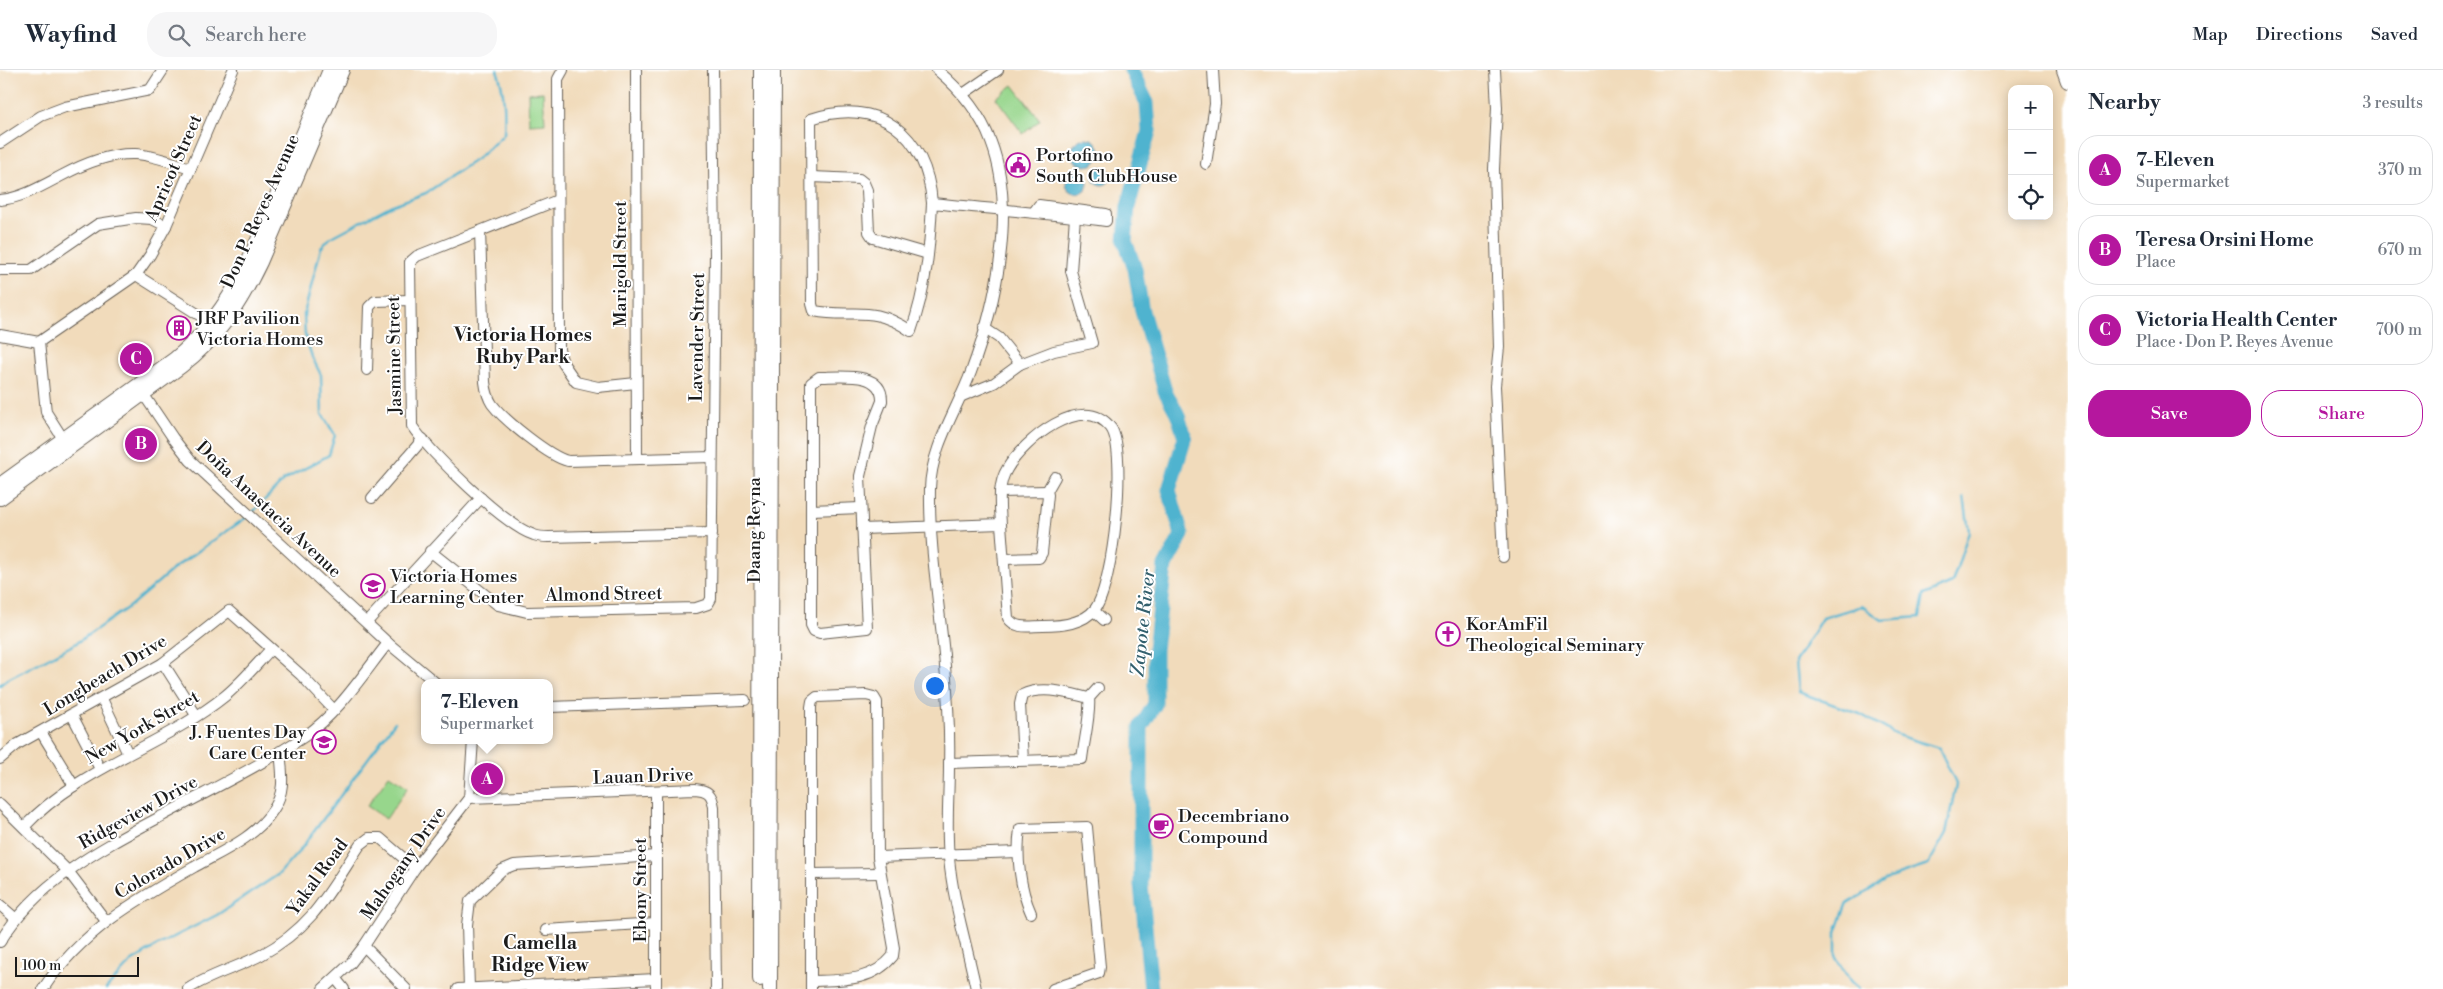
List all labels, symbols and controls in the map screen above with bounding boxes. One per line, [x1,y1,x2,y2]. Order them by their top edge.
search box [147,12,497,57]
text: Wayfind [25,20,117,50]
icon: search [165,21,193,49]
text: Search here [205,23,307,47]
text: Map [2192,23,2228,46]
text: Directions [2256,23,2343,46]
text: Saved [2371,23,2418,46]
map controls [2008,85,2053,220]
button: + [2008,85,2053,130]
text: Nearby [2088,90,2161,116]
text: 3 results [2362,93,2423,113]
street label: Apricot Street [139,110,208,226]
street label: Don P. Reyes Avenue [216,130,305,292]
button: − [2008,130,2053,175]
place label: Portofino South ClubHouse [1036,144,1178,188]
text: 7-Eleven [2136,148,2214,172]
public building icon: Portofino South ClubHouse [1005,152,1031,178]
text: A [2099,160,2111,180]
text: 370 m [2378,160,2422,180]
text: Supermarket [2136,172,2230,192]
button: locate [2008,175,2053,220]
street label: Marigold Street [609,200,632,327]
text: Teresa Orsini Home [2136,228,2314,252]
text: B [2099,240,2111,260]
text: 670 m [2378,240,2422,260]
text: Place [2136,252,2176,272]
street label: Lavender Street [685,272,710,402]
street label: Jasmine Street [382,295,407,416]
place label: JRF Pavilion Victoria Homes [195,307,323,351]
text: Victoria Health Center [2136,308,2338,332]
building icon: JRF Pavilion Victoria Homes [166,315,192,341]
text: C [2099,320,2111,340]
text: 700 m [2376,320,2422,340]
district label: Victoria Homes Ruby Park [453,323,592,369]
text: Place · Don P. Reyes Avenue [2136,332,2333,352]
pin: C [120,340,152,378]
button: Save [2088,390,2251,437]
button: Share [2261,390,2423,437]
pin: B [125,425,157,463]
street label: Doña Anastacia Avenue [191,436,346,583]
street label: Daang Reyna [743,476,766,583]
place label: Victoria Homes Learning Center [389,565,524,609]
water label: Zapote River [1125,567,1161,678]
school or university icon: Victoria Homes Learning Center [360,573,386,599]
street label: Almond Street [544,582,663,607]
place label: KorAmFil Theological Seminary [1466,613,1645,657]
church icon: KorAmFil Theological Seminary [1435,621,1461,647]
street label: Longbeach Drive [39,630,171,721]
your location [922,673,948,699]
popup [421,679,553,744]
street label: New York Street [81,685,204,770]
text: 7-Eleven [440,690,519,714]
text: Supermarket [440,714,534,734]
place label: J. Fuentes Day Care Center [189,721,306,765]
school or university icon: J. Fuentes Day Care Center [311,729,337,755]
pin: A [471,760,503,798]
street label: Lauan Drive [592,763,694,790]
street label: Ridgeview Drive [75,770,202,855]
street label: Mahogany Drive [356,802,451,924]
place label: Decembriano Compound [1178,805,1289,849]
cafe icon: Decembriano Compound [1148,813,1174,839]
street label: Colorado Drive [111,822,230,905]
street label: Yakal Road [281,834,354,921]
street label: Ebony Street [629,837,652,942]
district label: Camella Ridge View [491,931,590,977]
scale bar [15,954,139,977]
text: 100 m [22,957,61,975]

